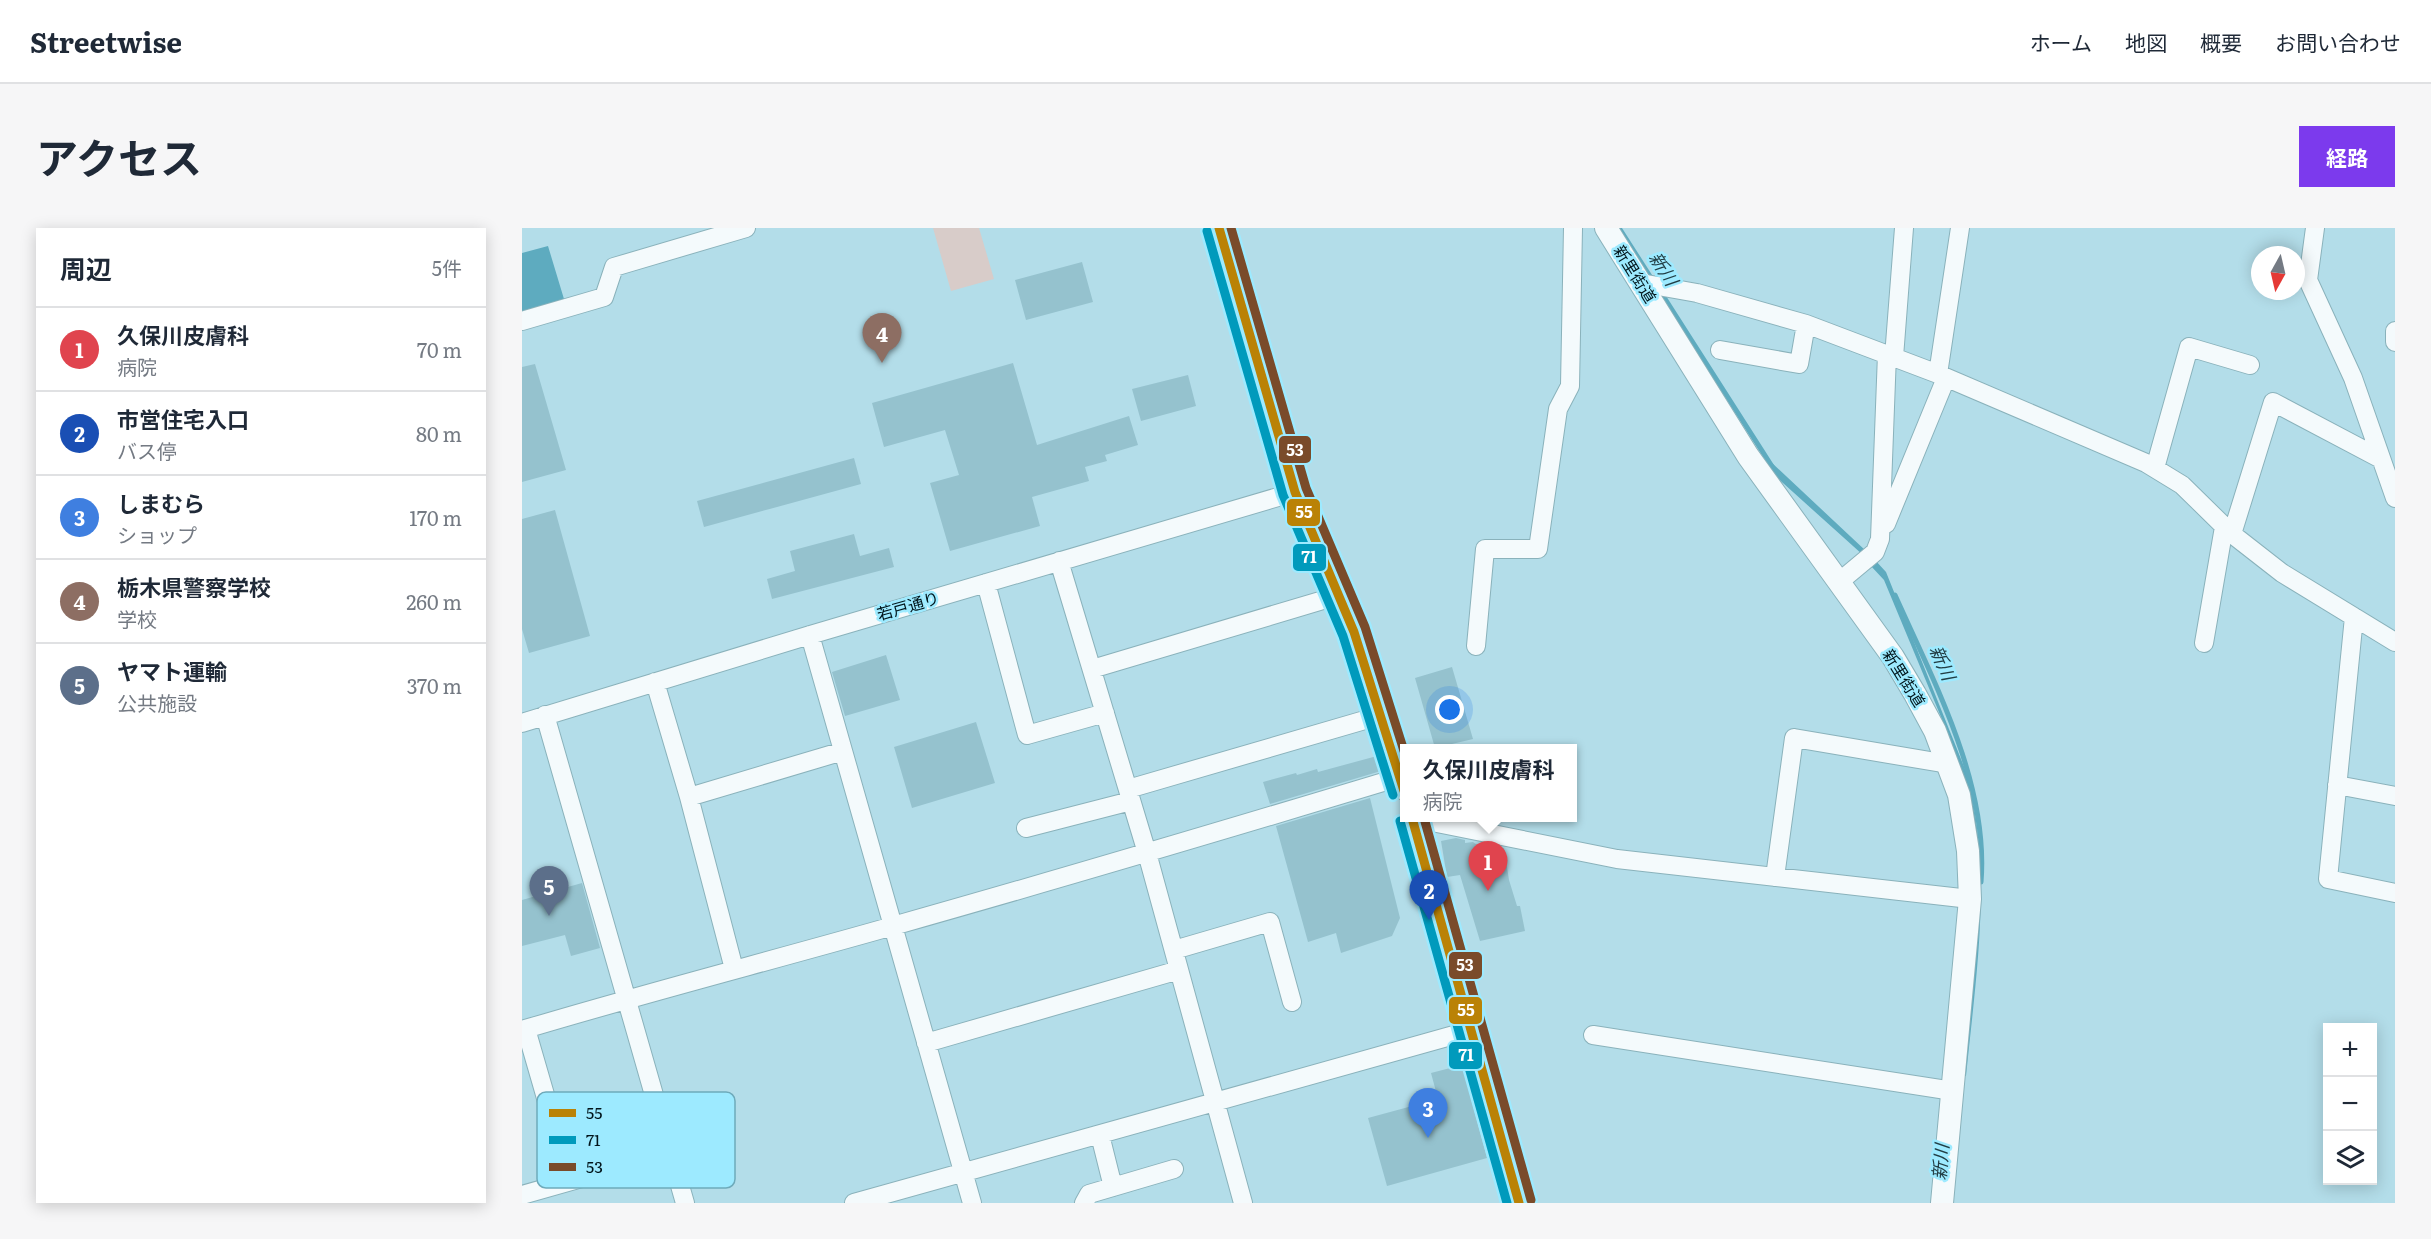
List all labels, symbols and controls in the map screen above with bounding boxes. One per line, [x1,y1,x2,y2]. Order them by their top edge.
text: Streetwise [30,20,182,62]
text: ホーム [2030,26,2092,57]
text: 地図 [2125,26,2167,57]
text: 概要 [2200,26,2242,57]
text: お問い合わせ [2275,26,2401,57]
text: アクセス [36,125,202,187]
button: 経路 [2299,126,2395,187]
street label: 新里街道 [1609,240,1663,307]
water label: 新川 [1643,246,1686,292]
north arrow [2251,246,2305,300]
text: 周辺 [60,248,112,287]
text: 5件 [432,252,462,282]
pin: 4 [862,314,902,363]
text: 久保川皮膚科 [117,318,249,351]
text: 1 [75,334,84,364]
text: 70 m [417,334,462,364]
text: 病院 [117,351,157,381]
text: 市営住宅入口 [117,402,249,435]
text: 2 [74,418,85,448]
text: 80 m [416,418,462,448]
text: バス停 [117,435,177,465]
line badge: 53 [1278,435,1312,464]
text: 53 [1286,437,1304,461]
text: しまむら [117,486,205,519]
line badge: 55 [1286,498,1321,527]
text: 55 [1295,499,1313,523]
text: 3 [74,502,85,532]
text: 170 m [409,502,462,532]
text: ショップ [117,519,197,549]
line badge: 71 [1292,543,1327,572]
text: 71 [1301,544,1317,568]
text: 栃木県警察学校 [117,570,271,603]
street label: 若戸通り [874,585,942,625]
text: 4 [73,586,86,616]
text: 260 m [406,586,462,616]
text: 学校 [117,603,157,633]
water label: 新川 [1924,640,1964,686]
street label: 新里街道 [1878,644,1932,711]
text: ヤマト運輸 [117,654,227,687]
text: 5 [74,670,85,700]
text: 370 m [407,670,462,700]
text: 公共施設 [117,687,197,717]
your location [1435,695,1464,724]
popup [1400,744,1577,822]
text: 久保川皮膚科 [1422,752,1555,785]
text: 病院 [1422,785,1462,815]
pin: 1 [1468,842,1508,891]
pin: 5 [530,866,568,916]
pin: 2 [1410,870,1448,920]
line badge: 53 [1448,951,1483,980]
text: 53 [1456,952,1474,976]
line badge: 55 [1448,996,1483,1025]
text: 55 [1457,997,1475,1021]
map controls [2323,1023,2377,1185]
button: + [2323,1023,2377,1077]
line badge: 71 [1448,1041,1483,1070]
text: 71 [1458,1042,1474,1066]
button: − [2323,1077,2377,1131]
pin: 3 [1408,1088,1448,1138]
legend [537,1092,735,1188]
text: 55 [586,1100,602,1124]
text: 71 [586,1127,601,1151]
button: layers [2323,1131,2377,1185]
water label: 新川 [1924,1141,1955,1181]
text: 53 [586,1154,603,1178]

